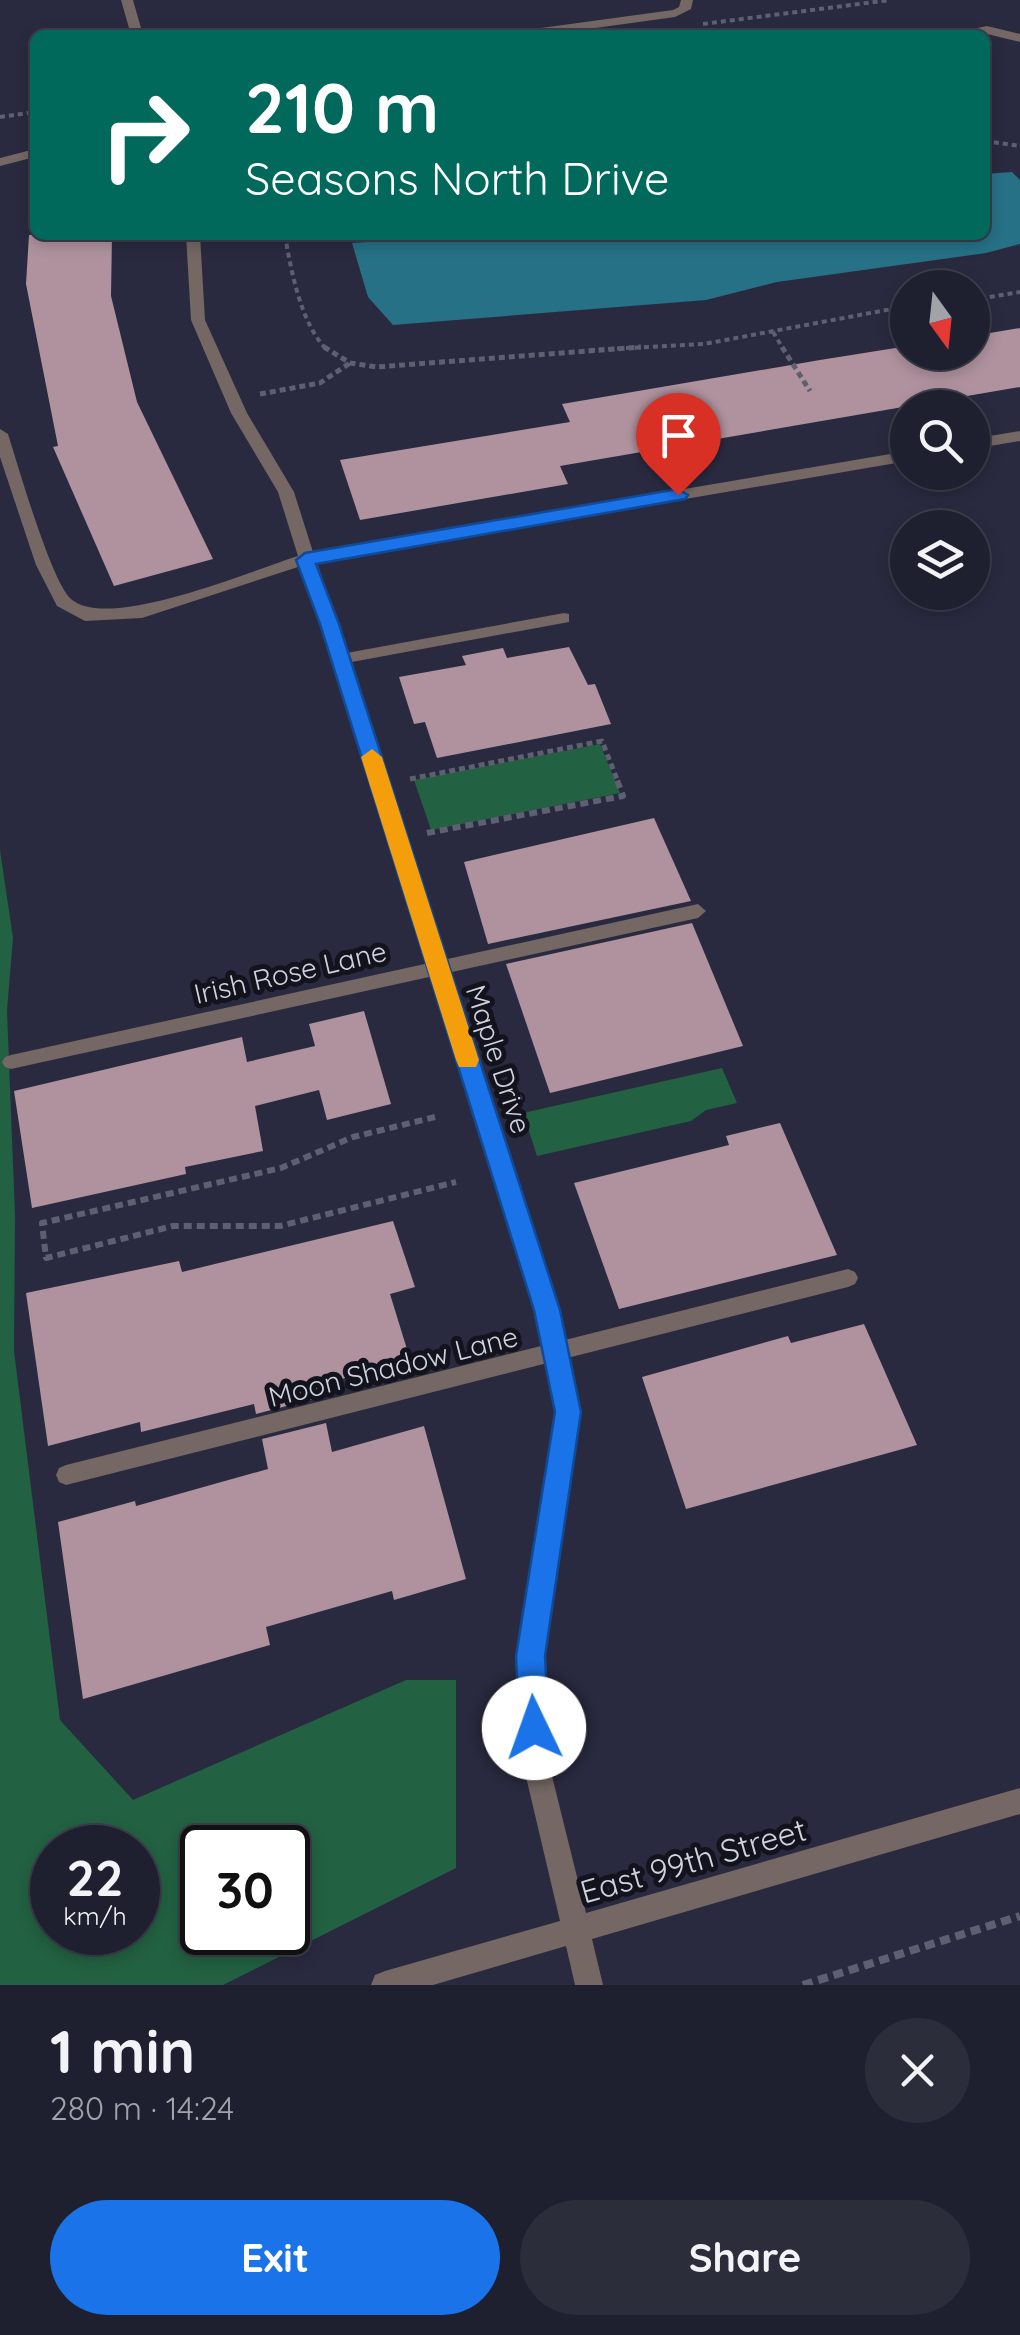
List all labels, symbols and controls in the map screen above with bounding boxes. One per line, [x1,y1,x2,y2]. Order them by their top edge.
text: 210 m [245,63,439,151]
icon: right [80,70,210,200]
text: Seasons North Drive [245,150,670,206]
north arrow [890,270,990,370]
map controls [890,270,990,610]
button: search [890,390,990,490]
pin [636,393,721,496]
icon: arrive [651,408,706,463]
button: layers [890,510,990,610]
street label: Irish Rose Lane [190,933,390,1011]
street label: Maple Drive [459,980,539,1138]
street label: Moon Shadow Lane [265,1318,521,1414]
position arrow [482,1676,586,1780]
street label: East 99th Street [575,1809,811,1911]
speed limit sign: 30 [180,1825,310,1955]
text: 22 [67,1846,123,1909]
text: km/h [63,1900,127,1931]
text: 1 min [50,2013,195,2088]
button: close [865,2018,970,2123]
text: 280 m · 14:24 [50,2088,234,2128]
button: Exit [50,2200,500,2315]
button: Share [520,2200,970,2315]

